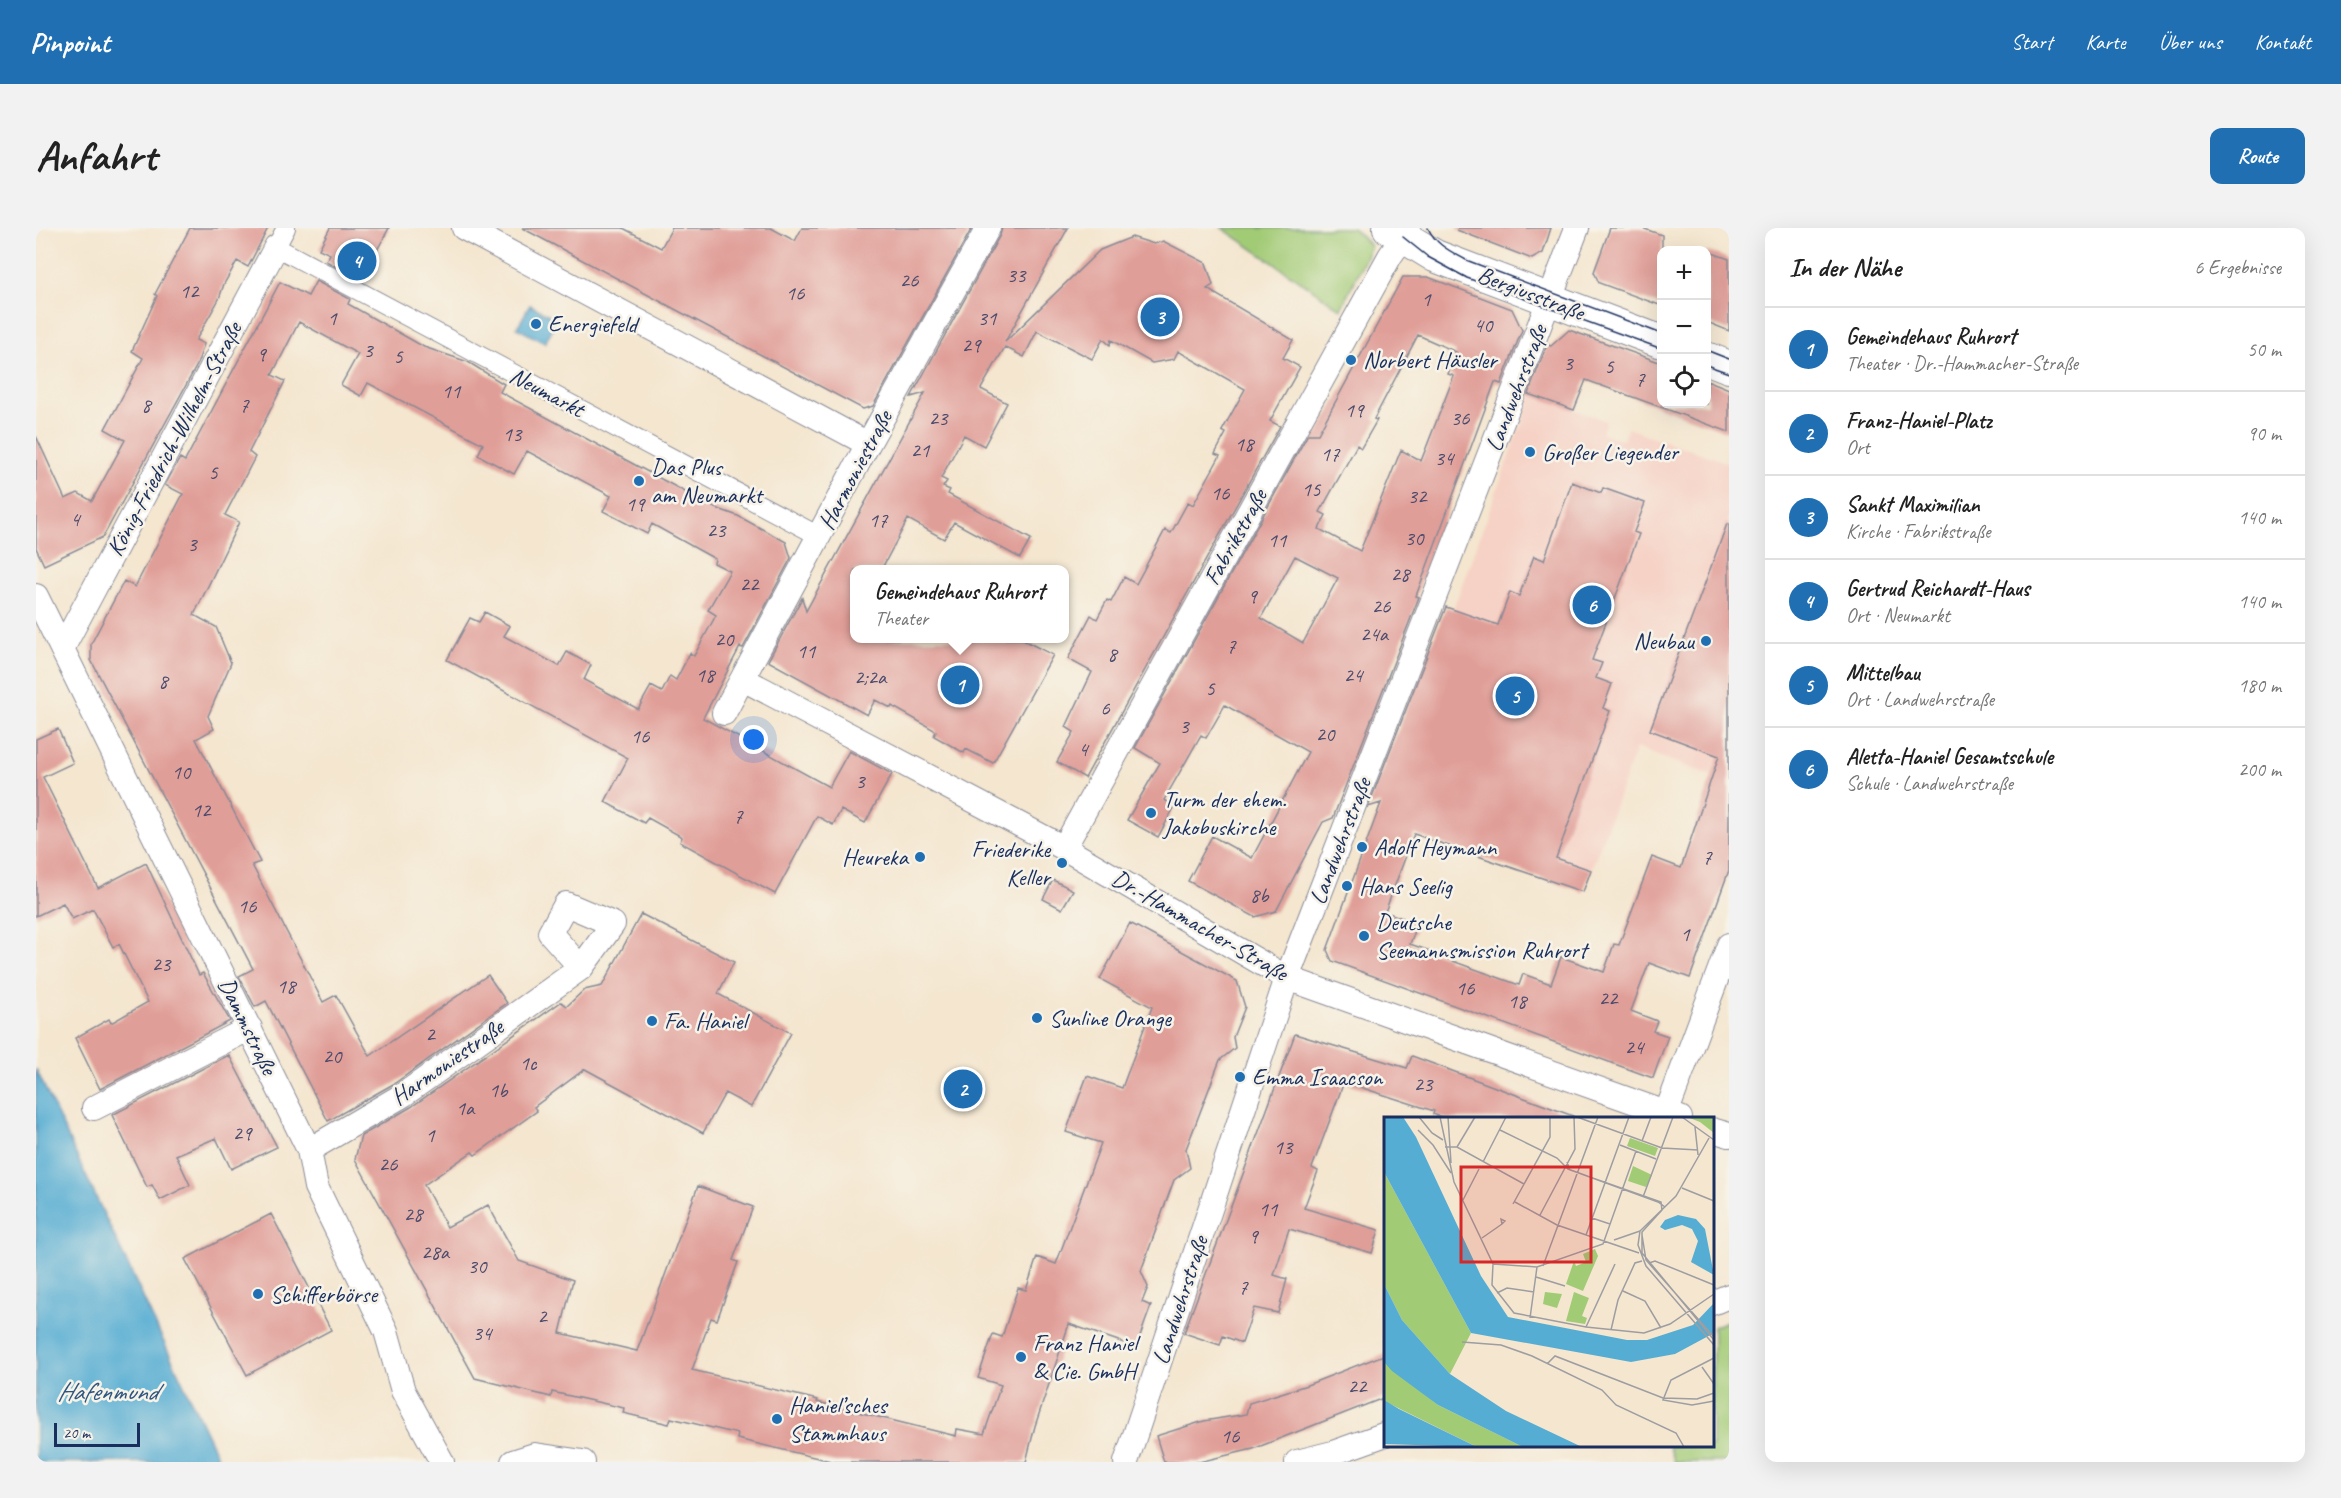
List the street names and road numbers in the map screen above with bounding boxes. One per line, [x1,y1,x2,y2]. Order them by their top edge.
street label: Bergiusstraße [1474,259,1591,328]
street label: König-Friedrich-Wilhelm-Straße [100,315,249,561]
street label: Landwehrstraße [1478,319,1555,455]
street label: Neumarkt [505,360,591,425]
street label: Harmoniestraße [811,403,900,535]
street label: Fabrikstraße [1196,482,1275,590]
street label: Landwehrstraße [1302,772,1379,908]
street label: Dr.-Hammacher-Straße [1107,863,1295,989]
street label: Dammstraße [212,973,285,1081]
street label: Harmoniestraße [385,1011,511,1112]
street label: Landwehrstraße [1145,1230,1215,1368]

